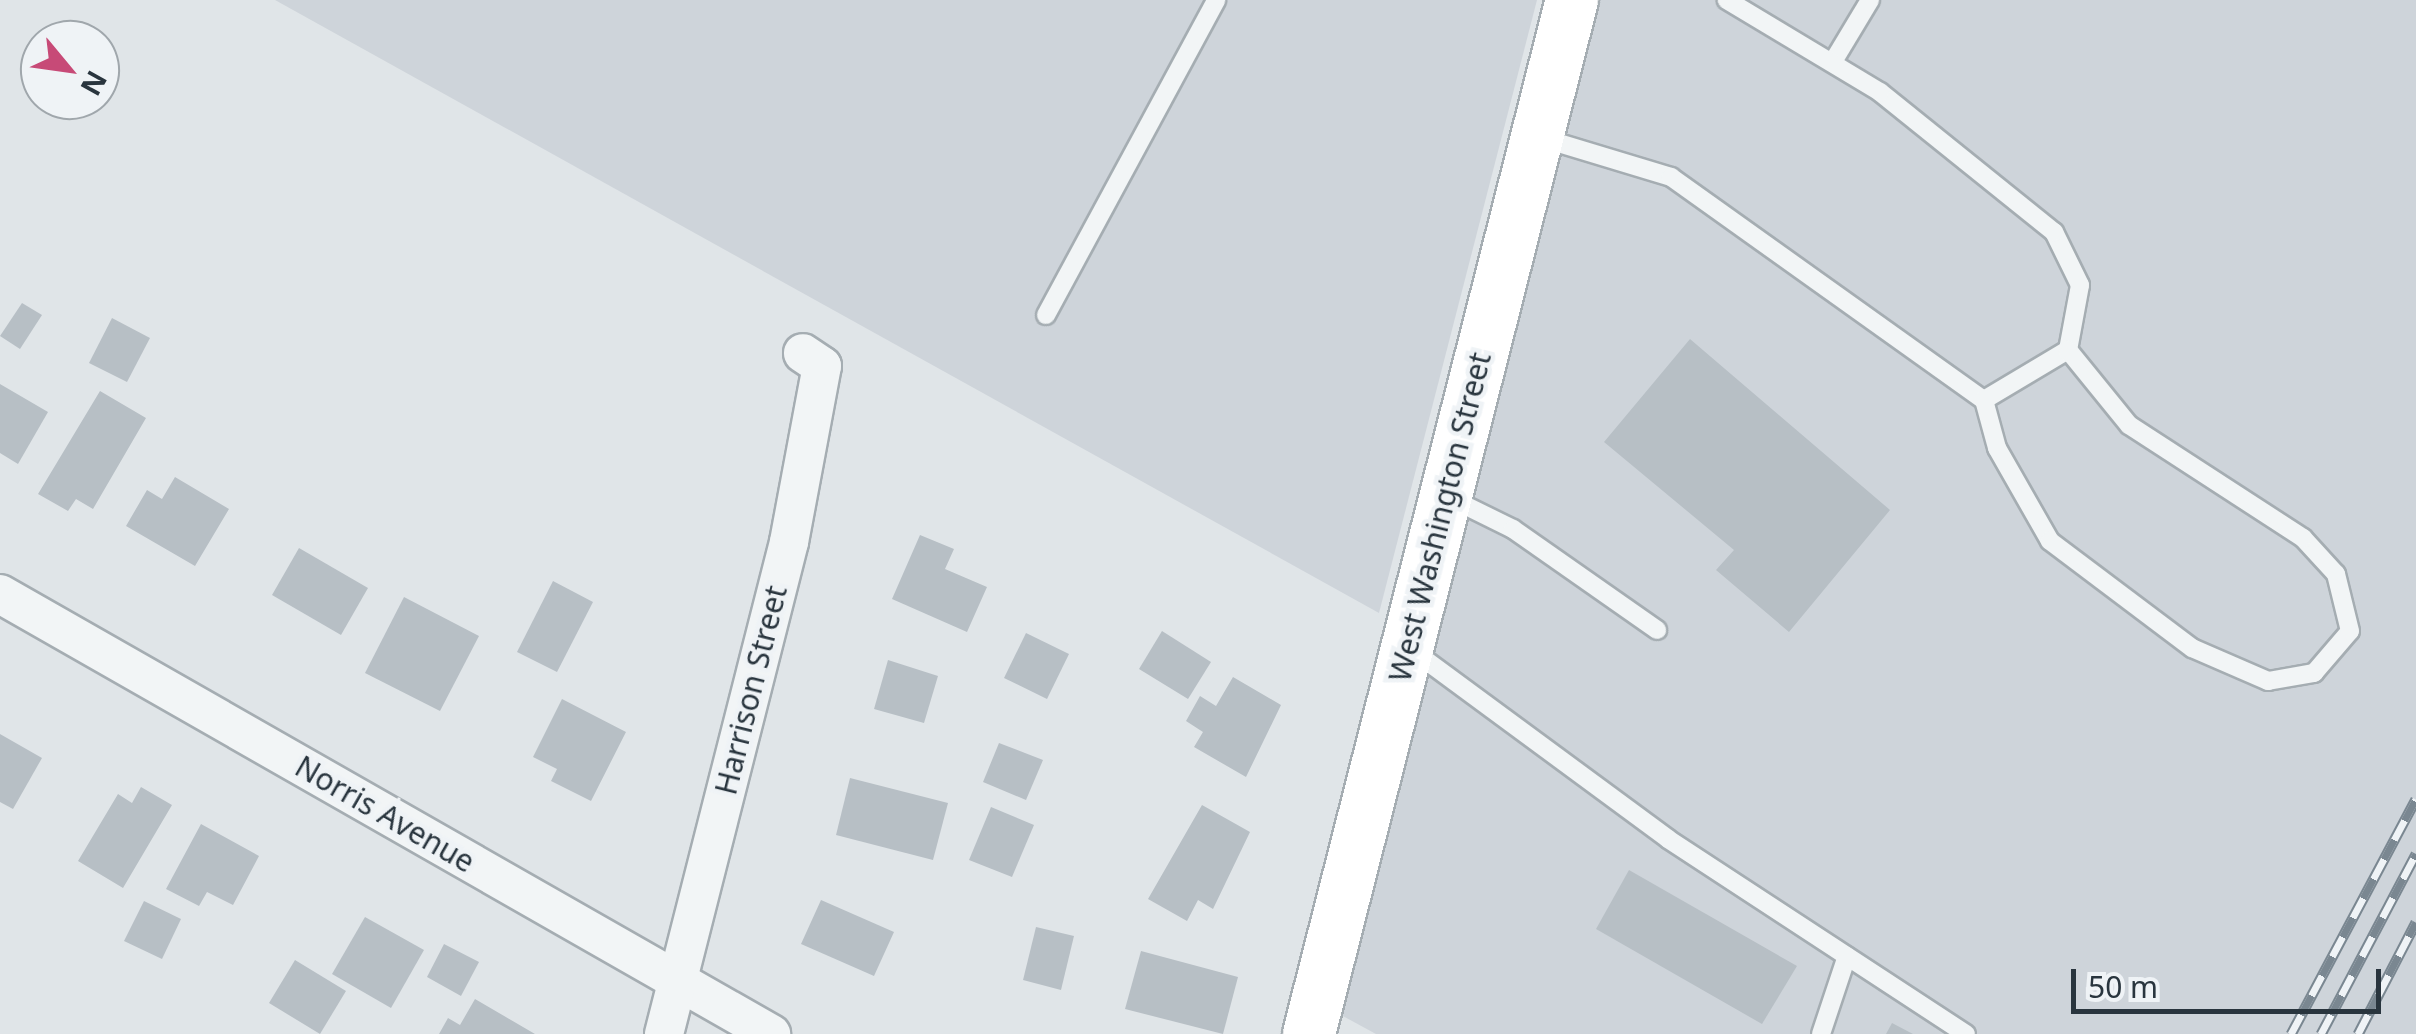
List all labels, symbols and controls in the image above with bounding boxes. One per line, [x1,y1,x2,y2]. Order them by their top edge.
north arrow [20,20,120,120]
text: N [72,64,117,103]
street label: West Washington Street [1382,349,1498,685]
street label: Harrison Street [708,582,794,798]
street label: Norris Avenue [289,748,481,880]
scale bar [2076,949,2386,1011]
text: 50 m [2088,966,2158,1007]

